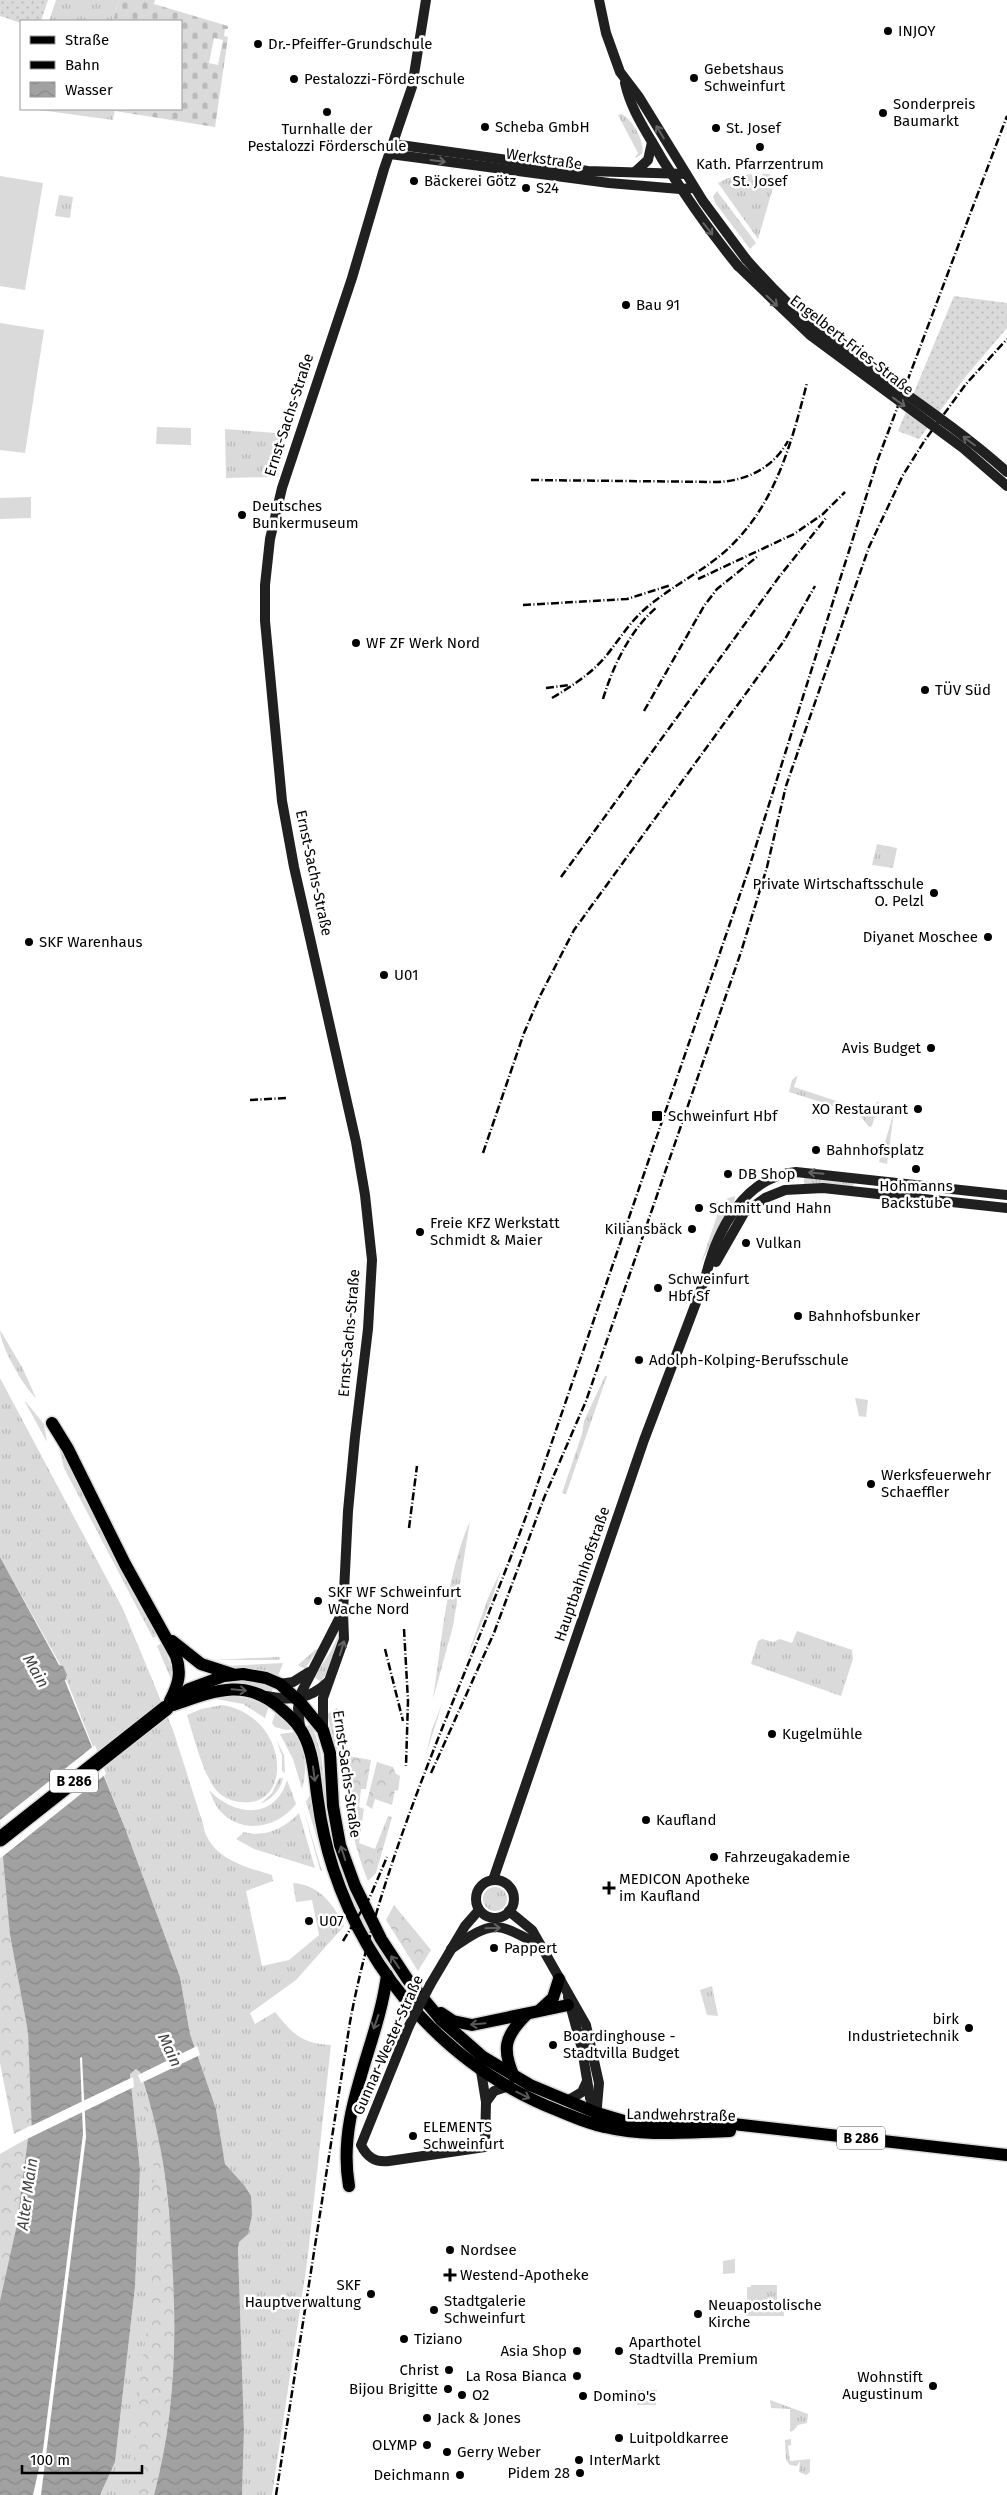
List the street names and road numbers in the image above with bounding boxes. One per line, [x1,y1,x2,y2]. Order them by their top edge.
street label: Werkstraße [505,145,583,173]
street label: Engelbert-Fries-Straße [787,291,917,399]
street label: Ernst-Sachs-Straße [261,351,317,479]
street label: Ernst-Sachs-Straße [292,808,336,938]
street label: Ernst-Sachs-Straße [334,1268,364,1398]
street label: Hauptbahnhofstraße [550,1504,614,1644]
street label: Ernst-Sachs-Straße [329,1709,365,1839]
road number: B 286 [50,1770,98,1792]
street label: Gunnar-Wester-Straße [349,1972,427,2118]
street label: Landwehrstraße [626,2105,736,2125]
road number: B 286 [837,2126,885,2150]

